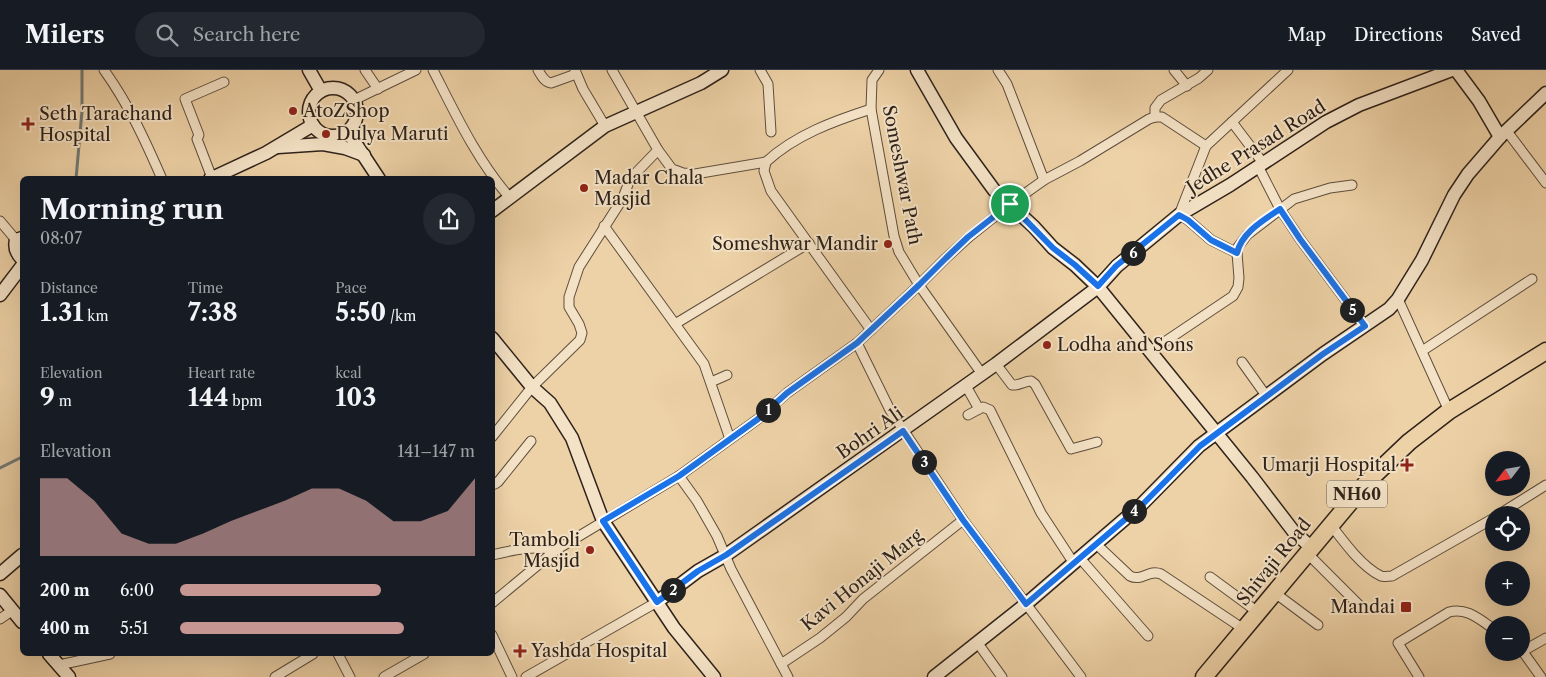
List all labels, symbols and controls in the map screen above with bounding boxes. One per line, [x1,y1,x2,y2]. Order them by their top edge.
search box [135,12,485,57]
text: Milers [25,20,105,49]
icon: search [153,21,181,49]
text: Search here [193,23,300,46]
text: Map [1287,24,1326,46]
text: Directions [1354,24,1443,46]
text: Saved [1471,24,1521,46]
street label: Jedhe Prasad Road [1180,95,1330,200]
place label: AtoZShop [302,100,390,122]
place label: Seth Tarachand Hospital [39,103,173,146]
street label: Someshwar Path [878,103,926,247]
marker: AtoZShop [287,105,299,117]
marker: Seth Tarachand Hospital [21,117,35,131]
place label: Dulya Maruti [336,123,449,145]
marker: Dulya Maruti [320,128,332,140]
place label: Madar Chala Masjid [594,167,704,210]
marker: Madar Chala Masjid [578,182,590,194]
pin [989,183,1031,225]
icon: arrive [996,190,1024,218]
text: Morning run [40,192,224,226]
button: share [423,193,475,245]
text: 08:07 [40,228,82,248]
place label: Someshwar Mandir [712,233,878,255]
marker: Someshwar Mandir [882,238,894,250]
pin: 6 [1120,240,1146,266]
text: 6 [1129,244,1138,262]
text: Distance [40,279,98,297]
text: Time [188,279,223,297]
text: Pace [335,279,367,297]
text: 1.31 [40,297,84,328]
text: 7:38 [188,297,238,328]
text: 5:50 [335,297,386,328]
pin: 5 [1340,298,1364,322]
text: 5 [1349,301,1356,319]
text: km [84,307,108,325]
text: /km [386,307,416,325]
place label: Lodha and Sons [1057,334,1194,356]
marker: Lodha and Sons [1041,339,1053,351]
text: Elevation [40,364,103,382]
text: Heart rate [188,364,255,382]
text: kcal [335,364,362,382]
text: 9 [40,382,55,413]
text: 144 [188,382,229,413]
text: 103 [335,382,376,413]
text: m [55,392,72,410]
text: bpm [229,392,262,410]
pin: 1 [756,398,780,422]
text: 1 [765,401,772,419]
street label: Bohri Ali [832,402,908,464]
text: Elevation [40,441,111,461]
text: 141–147 m [398,441,475,461]
pin: 3 [912,450,936,474]
north arrow [1485,451,1530,496]
map controls [1485,451,1530,661]
text: 3 [921,453,928,471]
place label: Umarji Hospital [1262,454,1396,476]
marker: Umarji Hospital [1400,458,1414,472]
road number: NH60 [1327,480,1387,508]
pin: 4 [1122,498,1146,524]
text: 4 [1130,502,1139,520]
button: locate [1485,506,1530,551]
street label: Shivaji Road [1232,514,1316,610]
street label: Kavi Honaji Marg [797,524,927,636]
place label: Tamboli Masjid [509,529,581,572]
marker: Tamboli Masjid [584,544,596,556]
button: + [1485,561,1530,606]
pin: 2 [660,578,686,602]
text: 200 m [40,580,90,600]
text: 6:00 [120,580,154,600]
text: 2 [669,581,678,599]
place label: Mandai [1330,596,1396,618]
marker: Mandai [1399,600,1413,614]
button: − [1485,616,1530,661]
text: 400 m [40,618,90,638]
text: 5:51 [120,618,149,638]
place label: Yashda Hospital [530,640,667,662]
marker: Yashda Hospital [513,644,527,658]

